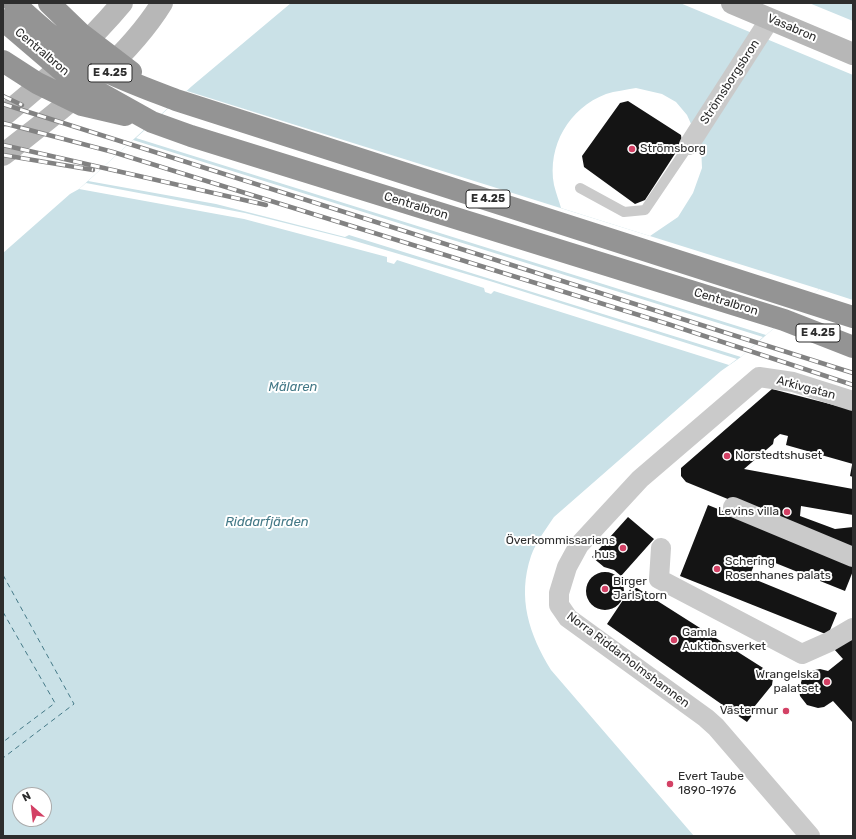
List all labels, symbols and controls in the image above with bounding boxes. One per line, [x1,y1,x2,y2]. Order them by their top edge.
street label: Vasabron [765,11,819,45]
street label: Centralbron [12,25,72,79]
street label: Strömsborgsbron [697,37,763,127]
road number: E 4.25 [88,64,132,82]
place label: Strömsborg [640,142,706,156]
marker: Strömsborg [627,144,637,154]
street label: Centralbron [382,189,450,223]
road number: E 4.25 [466,190,510,208]
street label: Centralbron [692,285,760,319]
road number: E 4.25 [796,324,840,342]
street label: Arkivgatan [775,373,837,403]
water label: Mälaren [269,379,317,395]
place label: Norstedtshuset [735,449,822,463]
marker: Norstedtshuset [722,451,732,461]
place label: Levins villa [718,505,779,519]
marker: Levins villa [782,507,792,517]
water label: Riddarfjärden [225,514,309,530]
place label: Överkommissariens hus [506,534,615,562]
marker: Överkommissariens hus [618,543,628,553]
place label: Schering Rosenhanes palats [725,555,831,583]
marker: Schering Rosenhanes palats [712,564,722,574]
place label: Birger Jarls torn [613,575,667,603]
marker: Birger Jarls torn [600,584,610,594]
street label: Norra Riddarholmshamnen [564,609,692,711]
place label: Gamla Auktionsverket [682,626,766,654]
marker: Gamla Auktionsverket [669,635,679,645]
place label: Wrangelska palatset [756,668,819,696]
marker: Wrangelska palatset [822,677,832,687]
place label: Västermur [720,704,778,718]
marker: Västermur [781,706,791,716]
place label: Evert Taube 1890-1976 [678,770,744,798]
marker: Evert Taube 1890-1976 [665,779,675,789]
north arrow [12,787,52,827]
text: N [20,789,33,804]

